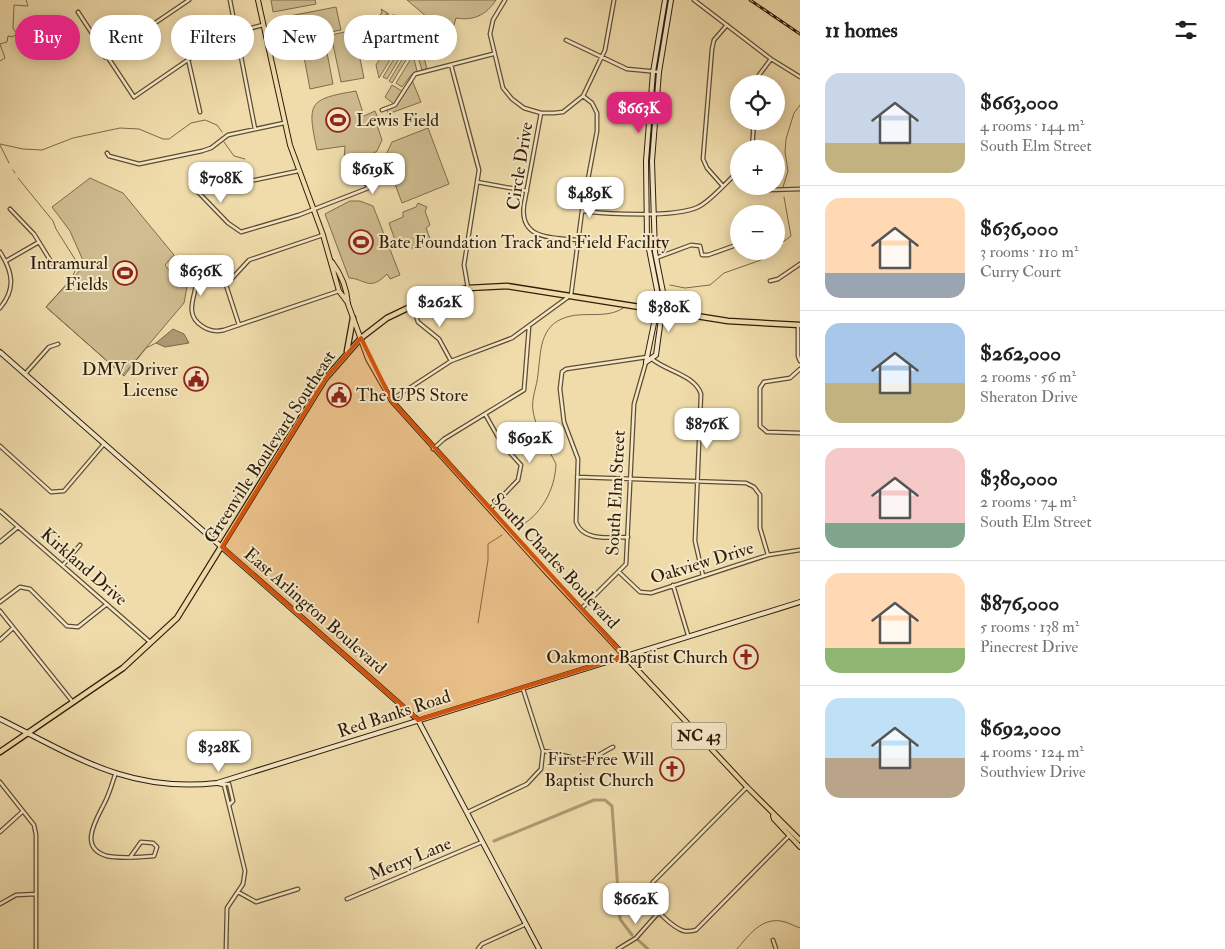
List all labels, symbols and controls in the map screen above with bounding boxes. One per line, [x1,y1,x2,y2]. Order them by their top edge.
chip: Buy [15,15,80,60]
chip: Rent [90,15,161,60]
chip: Filters [171,15,254,60]
chip: New [264,15,334,60]
chip: Apartment [344,15,457,60]
icon: filters [1172,16,1200,44]
text: 11 homes [825,17,898,44]
map controls [730,75,785,260]
button: locate [730,75,785,130]
text: $663,000 [980,89,1058,116]
pin: $663K [604,92,674,134]
icon: home [865,93,925,153]
text: $663K [618,98,660,118]
sports icon: Lewis Field [325,107,351,133]
place label: Lewis Field [356,109,439,132]
text: 4 rooms · 144 m² [980,116,1084,136]
street label: Circle Drive [502,120,538,212]
text: South Elm Street [980,136,1092,156]
button: + [730,140,785,195]
pin: $619K [338,152,408,195]
text: $619K [352,159,394,179]
pin: $708K [186,162,256,204]
text: $708K [199,168,243,188]
pin: $489K [555,176,625,219]
text: $489K [568,183,612,203]
button: − [730,205,785,260]
text: $636,000 [980,215,1058,242]
icon: home [865,218,925,278]
sports icon: Bate Foundation Track and Field Facility [348,229,374,255]
place label: Bate Foundation Track and Field Facility [378,231,670,254]
text: 3 rooms · 110 m² [980,242,1078,262]
place label: Intramural Fields [30,252,108,296]
pin: $636K [166,254,236,297]
sports icon: Intramural Fields [112,260,138,286]
text: $636K [180,261,222,281]
text: Curry Court [980,262,1061,282]
pin: $262K [405,286,475,328]
pin: $380K [634,290,704,333]
text: $262K [418,292,462,312]
text: $380K [648,297,690,317]
text: $262,000 [980,340,1061,367]
icon: home [865,343,925,403]
street label: Greenville Boulevard Southeast [199,346,341,548]
place label: DMV Driver License [82,358,178,402]
public building icon: DMV Driver License [183,366,209,392]
text: 2 rooms · 56 m² [980,367,1076,387]
public building icon: The UPS Store [326,382,352,408]
place label: The UPS Store [356,384,469,407]
text: Sheraton Drive [980,387,1078,407]
pin: $876K [672,408,742,450]
text: $876K [685,414,729,434]
pin: $692K [495,422,565,464]
text: $692K [508,428,552,448]
street label: South Elm Street [601,429,631,556]
text: $380,000 [980,465,1058,492]
icon: home [865,468,925,528]
street label: South Charles Boulevard [486,488,624,634]
text: 2 rooms · 74 m² [980,492,1076,512]
text: South Elm Street [980,512,1092,532]
street label: Kirkland Drive [36,523,133,611]
street label: Oakview Drive [648,536,757,590]
street label: East Arlington Boulevard [239,543,391,679]
text: $876,000 [980,590,1059,617]
icon: home [865,593,925,653]
text: 5 rooms · 138 m² [980,617,1079,637]
text: Pinecrest Drive [980,637,1078,657]
church icon: Oakmont Baptist Church [733,644,759,670]
place label: Oakmont Baptist Church [546,646,729,669]
street label: Red Banks Road [335,685,454,743]
text: $692,000 [980,715,1061,742]
icon: home [865,718,925,778]
road number: NC 43 [672,722,726,749]
pin: $328K [184,730,254,773]
text: $328K [198,737,240,757]
text: 4 rooms · 124 m² [980,742,1084,762]
place label: First Free Will Baptist Church [544,748,655,792]
church icon: First Free Will Baptist Church [659,756,685,782]
text: Southview Drive [980,762,1086,782]
street label: Merry Lane [365,832,455,886]
pin: $662K [601,882,671,925]
text: $662K [614,889,658,909]

